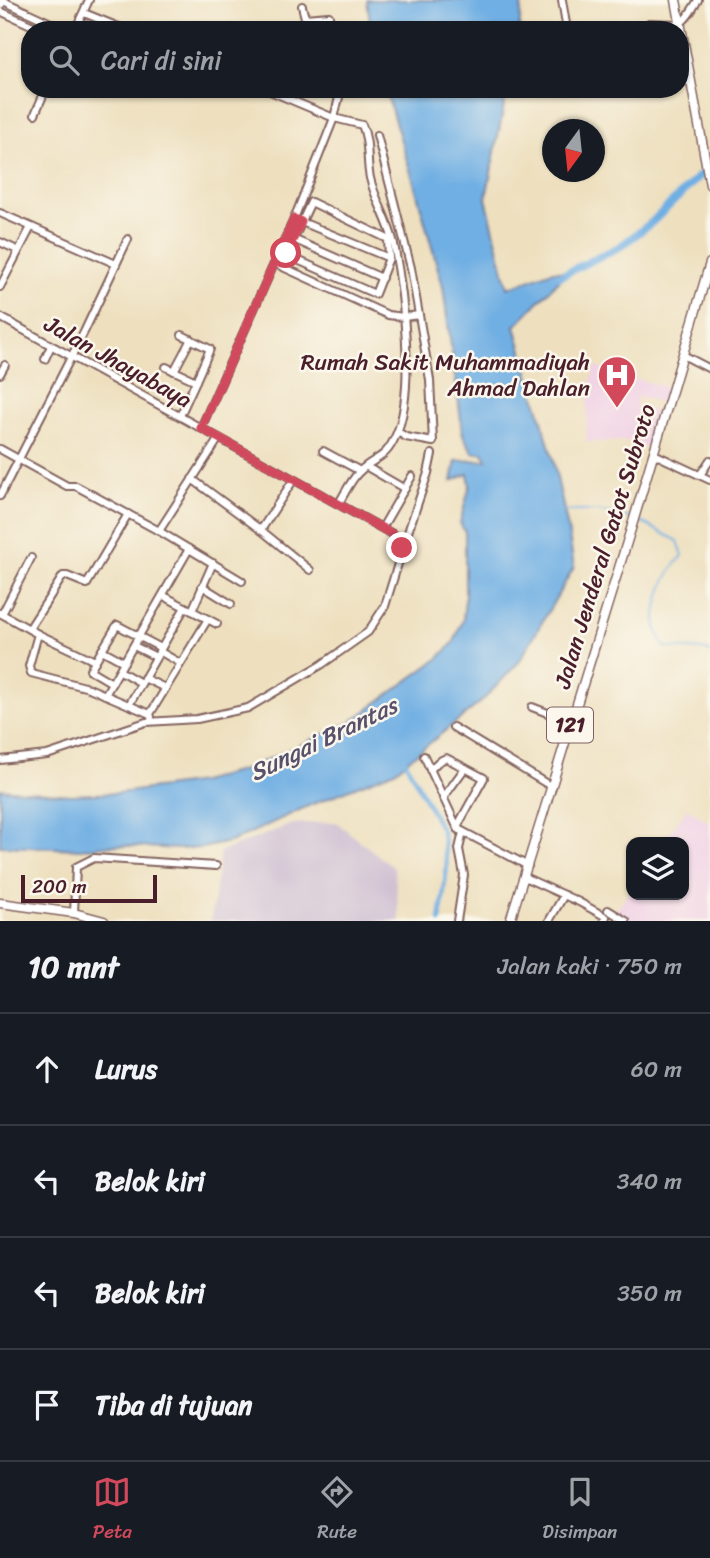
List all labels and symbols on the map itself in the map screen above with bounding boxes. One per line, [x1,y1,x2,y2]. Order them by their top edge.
north arrow [542,119,605,182]
route start [270,237,301,268]
street label: Jalan Jhayabaya [36,304,200,420]
place label: Rumah Sakit Muhammadiyah Ahmad Dahlan [301,342,590,409]
hospital icon: Rumah Sakit Muhammadiyah Ahmad Dahlan [596,354,638,409]
street label: Jalan Jenderal Gatot Subroto [542,398,668,694]
route end [386,532,417,563]
water label: Sungai Brantas [242,684,407,793]
road number: 121 [547,708,593,742]
scale bar [21,872,158,904]

